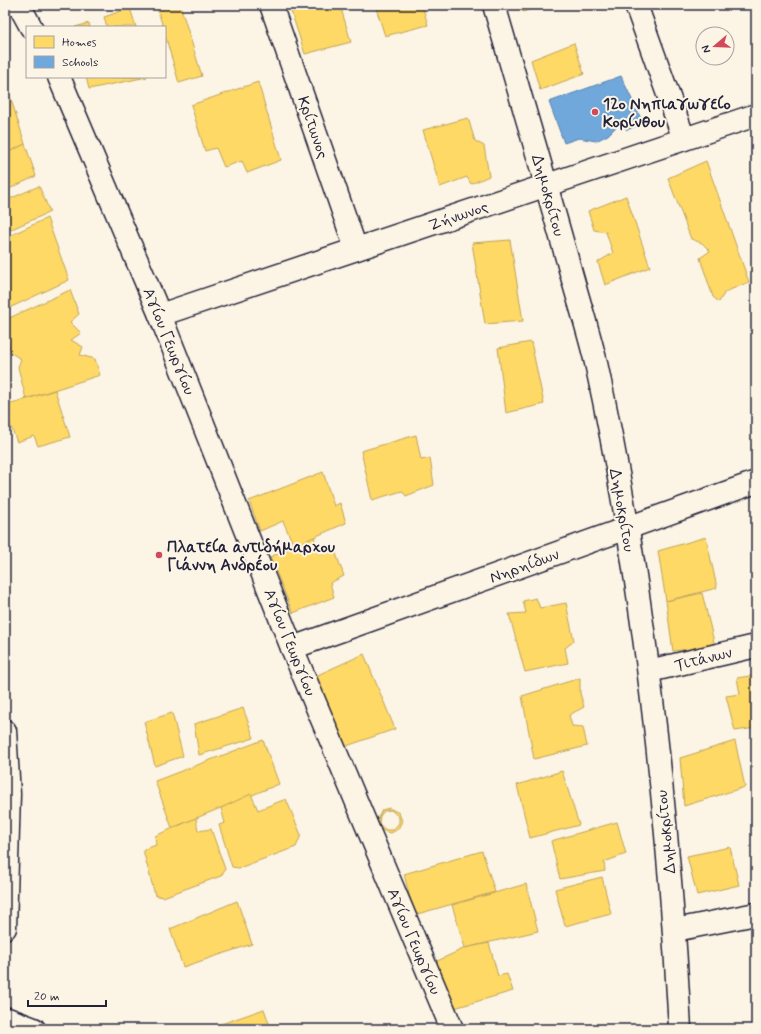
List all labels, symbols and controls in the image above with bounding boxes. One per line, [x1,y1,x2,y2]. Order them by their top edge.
legend [26,26,166,78]
north arrow [695,26,735,66]
text: Homes [62,35,97,51]
text: N [699,43,714,55]
text: Schools [62,55,98,71]
street label: Κρίτωνος [292,94,333,161]
place label: 12ο Νηπιαγωγείο Κορίνθου [603,94,731,133]
marker: 12ο Νηπιαγωγείο Κορίνθου [590,107,600,117]
street label: Δημοκρίτου [526,152,569,239]
street label: Ζήνωνος [426,196,491,236]
street label: Αγίου Γεωργίου [138,285,200,398]
street label: Δημοκρίτου [604,467,639,554]
place label: Πλατεία αντιδήμαρχου Γιάννη Ανδρέου [167,537,336,576]
street label: Νηρηίδων [487,544,562,589]
marker: Πλατεία αντιδήμαρχου Γιάννη Ανδρέου [154,550,164,560]
street label: Αγίου Γεωργίου [259,586,321,699]
street label: Τιτάνων [672,642,734,677]
street label: Δημοκρίτου [652,789,681,875]
street label: Αγίου Γεωργίου [382,885,446,998]
scale bar [28,982,106,1008]
text: 20 m [34,989,60,1005]

